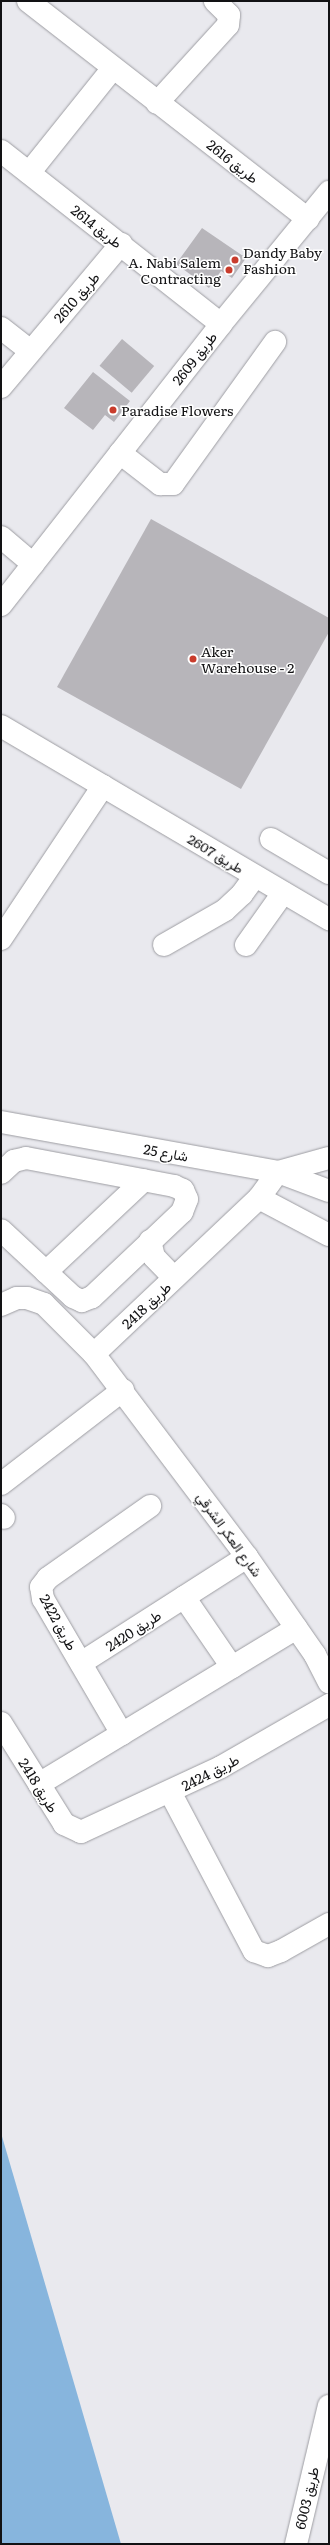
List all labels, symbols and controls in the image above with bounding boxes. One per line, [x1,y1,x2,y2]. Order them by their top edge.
street label: طريق 2616 [204,136,262,186]
street label: طريق 2614 [68,201,126,251]
place label: Dandy Baby Fashion [243,244,322,276]
place label: A. Nabi Salem Contracting [128,254,221,286]
marker: Dandy Baby Fashion [230,255,240,265]
marker: A. Nabi Salem Contracting [224,265,234,275]
street label: طريق 2610 [50,269,102,325]
street label: طريق 2609 [168,328,220,388]
place label: Paradise Flowers [121,402,233,418]
marker: Paradise Flowers [108,405,118,415]
place label: Aker Warehouse - 2 [201,643,294,676]
marker: Aker Warehouse - 2 [188,654,198,664]
street label: طريق 2607 [185,830,247,876]
street label: شارع 25 [142,1140,190,1164]
street label: طريق 2418 [118,1278,174,1332]
street label: شارع العكر الشرقي [194,1488,266,1580]
street label: طريق 2422 [37,1591,81,1653]
street label: طريق 2420 [102,1606,164,1654]
street label: طريق 2424 [179,1750,241,1794]
street label: طريق 2418 [16,1755,62,1815]
street label: طريق 6003 [291,2465,321,2531]

